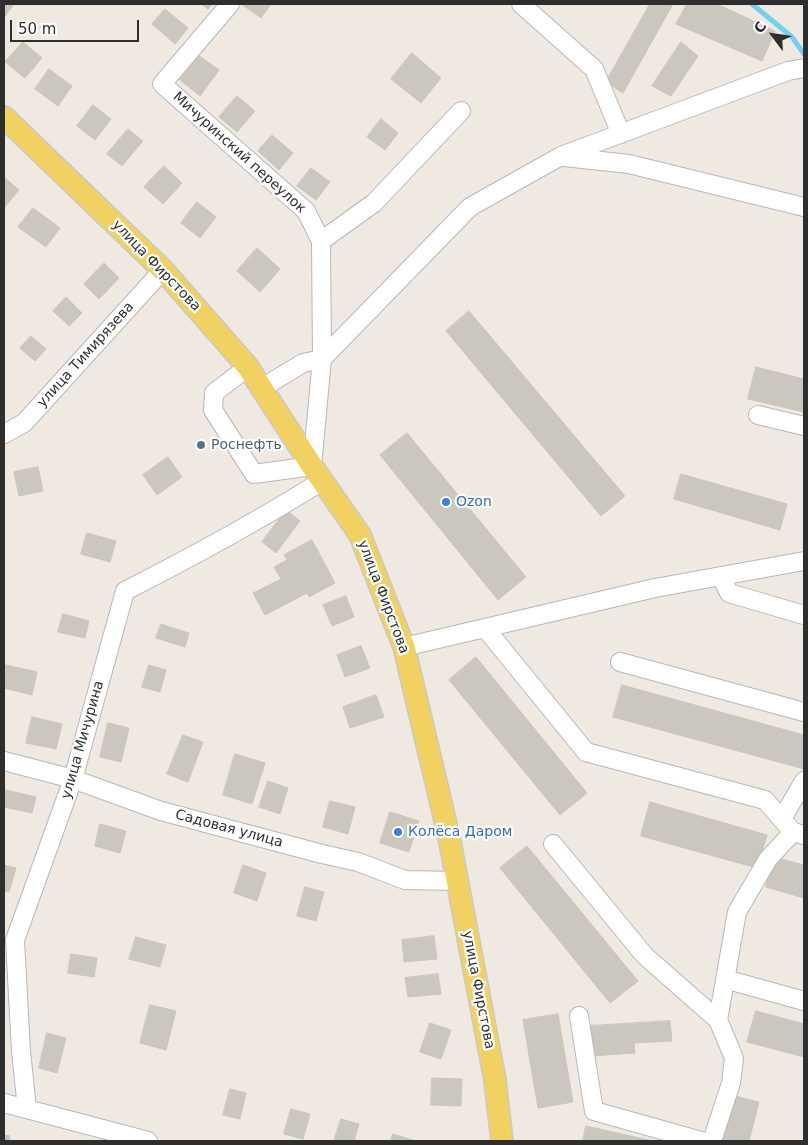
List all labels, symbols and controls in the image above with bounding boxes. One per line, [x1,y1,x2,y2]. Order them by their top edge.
scale bar [12,10,141,42]
north arrow [748,10,798,60]
text: С [751,19,770,36]
text: 50 m [18,20,56,38]
street label: Мичуринский переулок [169,89,309,217]
street label: улица Фирстова [108,217,204,315]
street label: улица Тимирязева [34,299,138,411]
place label: Роснефть [211,437,282,453]
marker: Роснефть [195,439,207,451]
place label: Ozon [456,494,492,510]
marker: Ozon [440,496,452,508]
street label: улица Фирстова [354,538,412,656]
street label: улица Мичурина [58,679,108,801]
street label: Садовая улица [173,807,285,851]
place label: Колёса Даром [408,824,512,840]
marker: Колёса Даром [392,826,404,838]
street label: улица Фирстова [458,929,498,1051]

